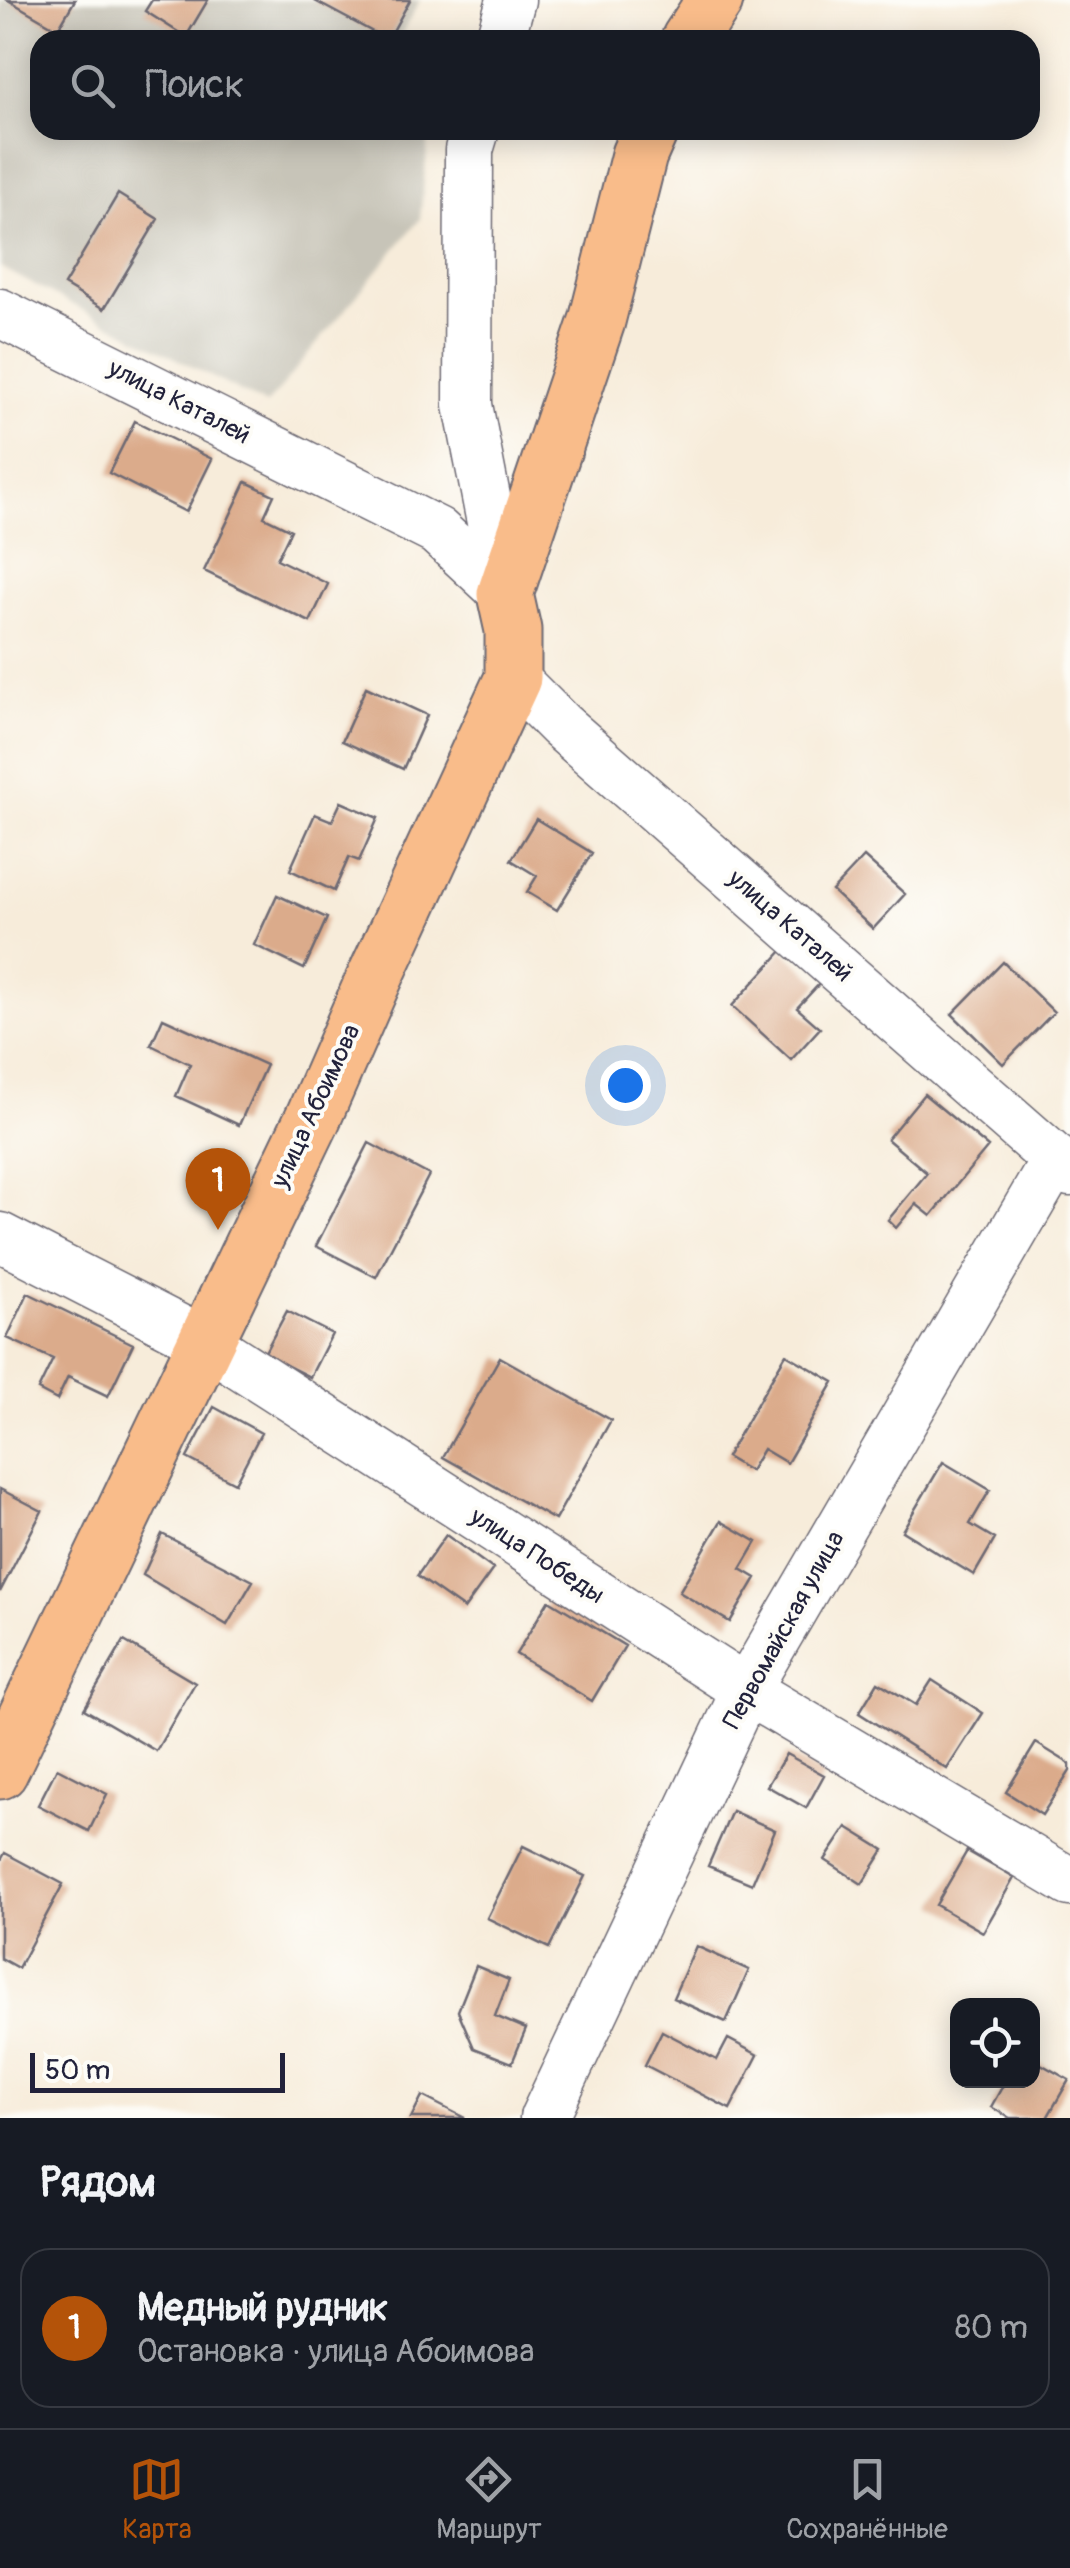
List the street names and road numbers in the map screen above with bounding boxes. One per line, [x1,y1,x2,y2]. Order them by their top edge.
street label: улица Каталей [102,352,255,451]
street label: улица Каталей [720,863,859,989]
street label: улица Абоимова [264,1019,367,1194]
street label: улица Победы [463,1501,610,1611]
street label: Первомайская улица [717,1526,851,1734]

